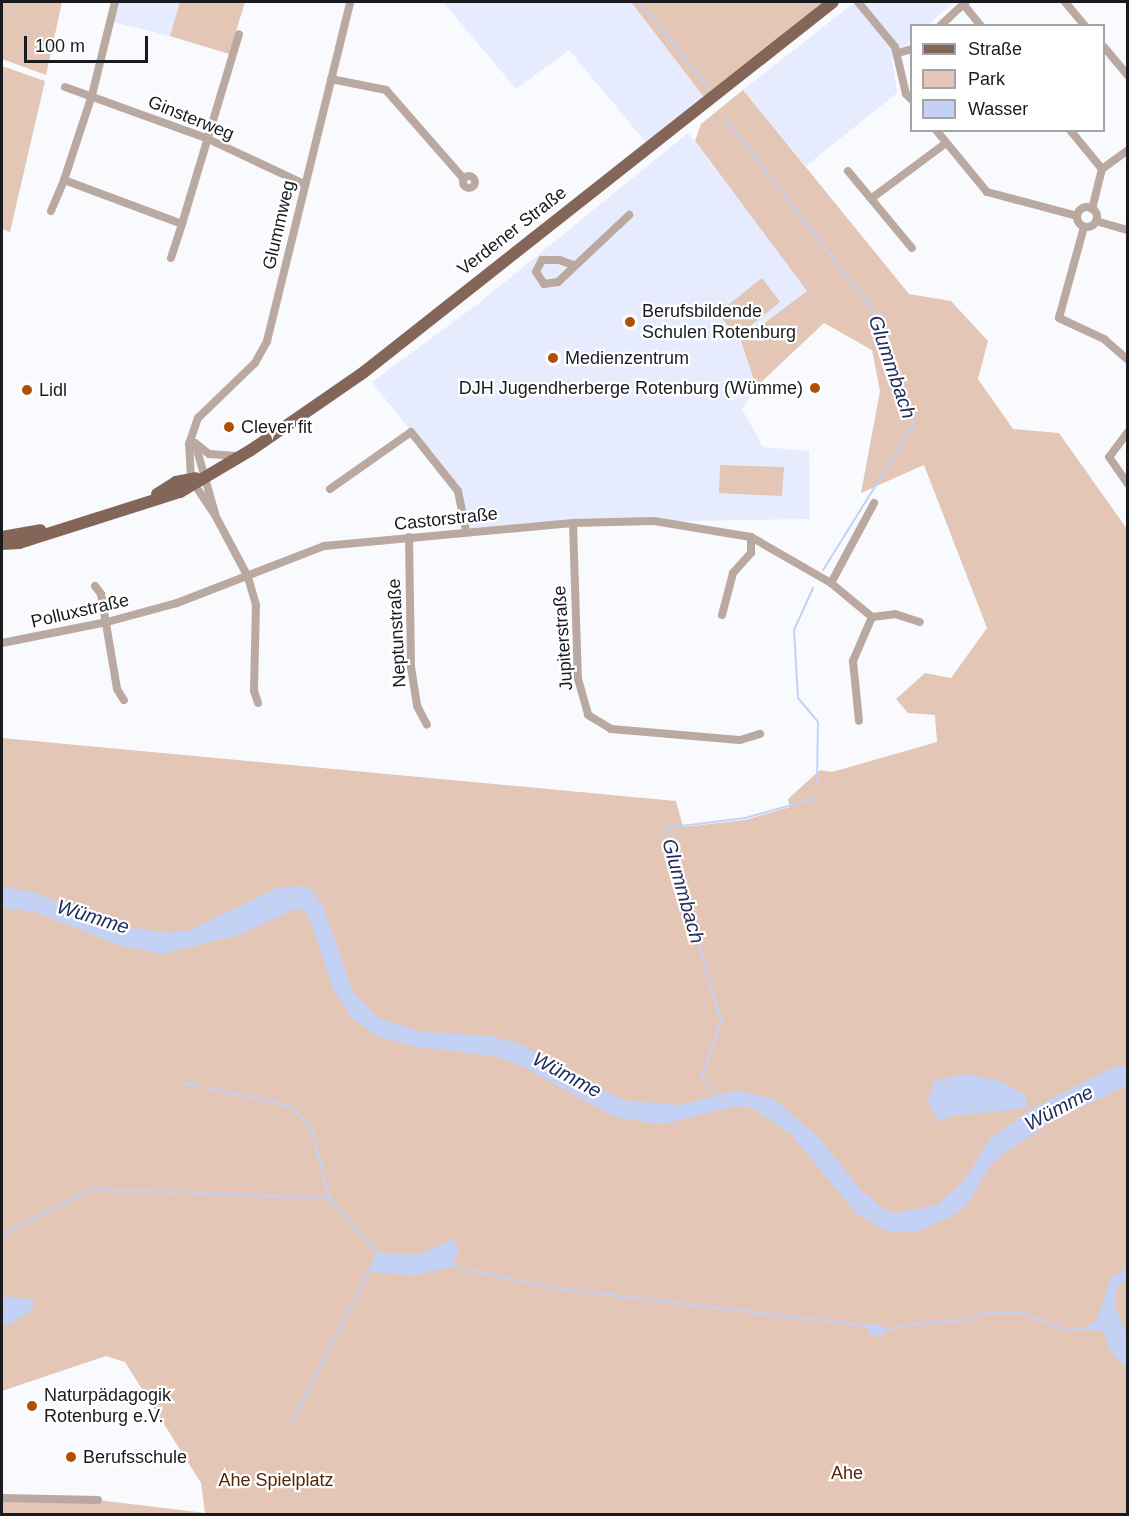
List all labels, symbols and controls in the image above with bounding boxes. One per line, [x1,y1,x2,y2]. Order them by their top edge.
scale bar [27,24,152,62]
legend [910,24,1105,132]
text: 100 m [35,36,85,56]
text: Straße [968,39,1022,59]
text: Park [968,69,1005,89]
street label: Ginsterweg [145,91,237,145]
text: Wasser [968,99,1028,119]
street label: Glummweg [258,178,300,272]
street label: Verdener Straße [453,182,571,280]
place label: Berufsbildende Schulen Rotenburg [642,301,796,344]
water label: Glummbach [863,312,921,422]
marker: Berufsbildende Schulen Rotenburg [623,315,637,329]
place label: Medienzentrum [565,347,689,369]
marker: Medienzentrum [546,351,560,365]
place label: DJH Jugendherberge Rotenburg (Wümme) [459,377,803,399]
place label: Lidl [39,379,67,401]
marker: DJH Jugendherberge Rotenburg (Wümme) [808,381,822,395]
marker: Lidl [20,383,34,397]
place label: Clever fit [241,416,312,438]
marker: Clever fit [222,420,236,434]
street label: Castorstraße [393,503,499,535]
street label: Neptunstraße [383,578,411,688]
street label: Jupiterstraße [549,585,577,691]
street label: Polluxstraße [29,589,131,633]
water label: Glummbach [657,836,709,946]
water label: Wümme [54,895,132,939]
water label: Wümme [529,1047,605,1103]
water label: Wümme [1021,1080,1097,1136]
place label: Naturpädagogik Rotenburg e.V. [44,1385,171,1428]
marker: Naturpädagogik Rotenburg e.V. [25,1399,39,1413]
place label: Berufsschule [83,1446,187,1468]
marker: Berufsschule [64,1450,78,1464]
park label: Ahe [831,1462,863,1484]
park label: Ahe Spielplatz [218,1469,334,1491]

